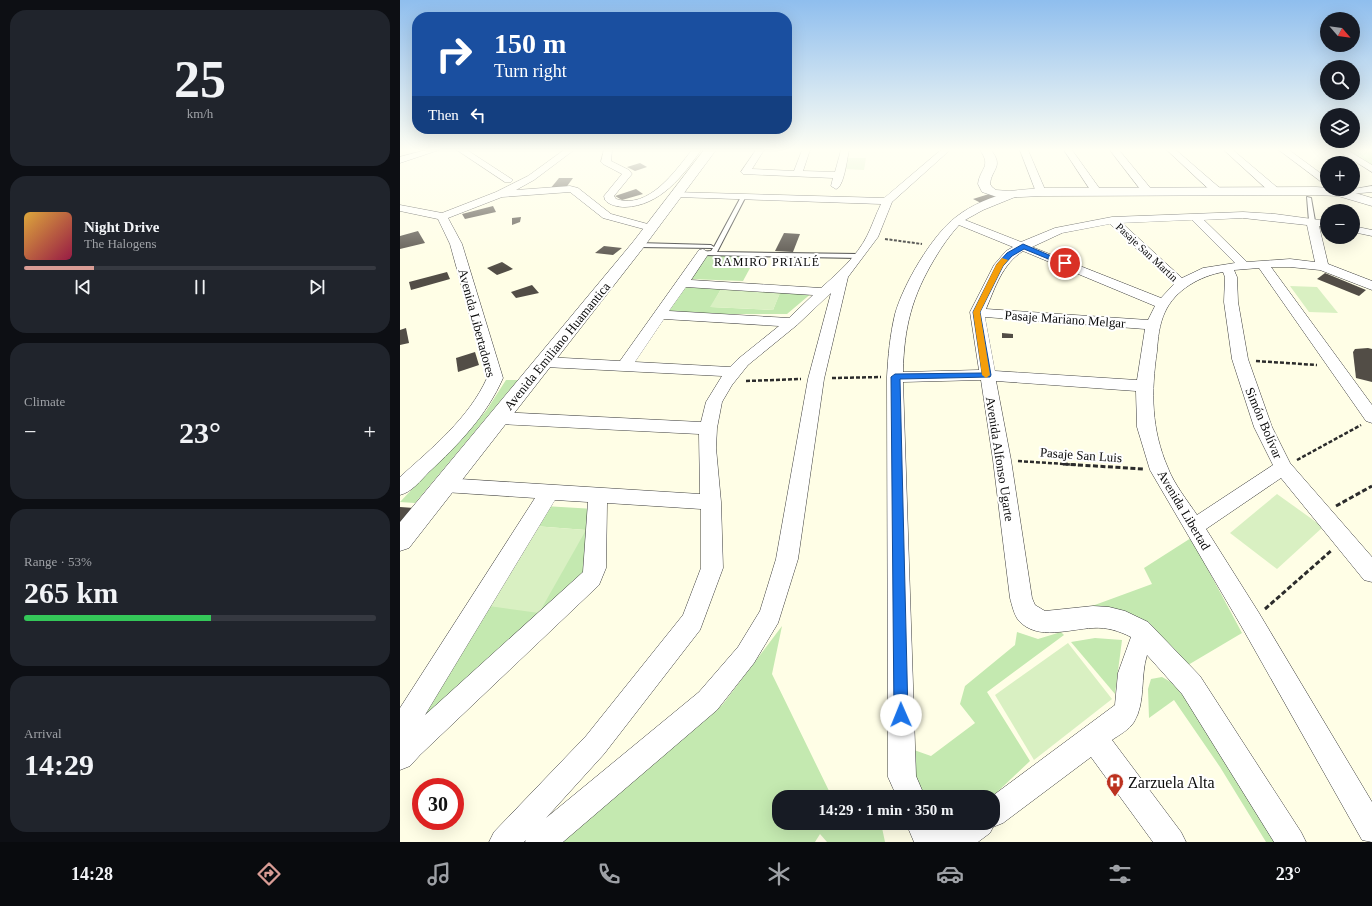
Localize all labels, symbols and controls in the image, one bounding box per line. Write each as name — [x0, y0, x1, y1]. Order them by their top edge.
north arrow — [1320, 12, 1360, 52]
map controls — [1320, 12, 1360, 244]
icon: right — [428, 28, 480, 80]
text: 150 m — [494, 28, 566, 59]
text: 25 — [174, 51, 226, 108]
button: search — [1320, 60, 1360, 100]
text: Turn right — [494, 61, 567, 81]
icon: left — [467, 104, 489, 126]
text: km/h — [187, 106, 213, 121]
text: Then — [428, 107, 459, 123]
button: layers — [1320, 108, 1360, 148]
button: + — [1320, 156, 1360, 196]
button: − — [1320, 204, 1360, 244]
text: Night Drive — [84, 219, 159, 235]
street label: Pasaje San Martín — [1114, 220, 1181, 284]
text: The Halogens — [84, 236, 157, 251]
pin — [1048, 246, 1082, 280]
icon: arrive — [1054, 252, 1076, 274]
district label: RAMIRO PRIALÉ — [714, 255, 820, 269]
street label: Avenida Libertadores — [455, 267, 499, 379]
icon: previous — [72, 276, 94, 298]
icon: pause — [189, 276, 211, 298]
icon: next — [306, 276, 328, 298]
street label: Avenida Emiliano Huamantica — [501, 279, 613, 413]
street label: Pasaje Mariano Melgar — [1004, 307, 1127, 331]
street label: Simón Bolívar — [1242, 385, 1286, 462]
text: Climate — [24, 394, 65, 409]
street label: Avenida Alfonso Ugarte — [983, 396, 1017, 523]
text: 23° — [179, 416, 221, 449]
text: − — [24, 419, 36, 444]
text: + — [364, 419, 376, 444]
street label: Pasaje San Luis — [1039, 445, 1123, 465]
street label: Avenida Libertad — [1154, 467, 1214, 553]
text: Range · 53% — [24, 554, 92, 569]
text: 265 km — [24, 576, 118, 609]
position arrow — [880, 694, 922, 736]
text: Arrival — [24, 726, 62, 741]
text: 14:29 — [24, 748, 94, 781]
hospital icon: Zarzuela Alta — [1105, 772, 1125, 797]
place label: Zarzuela Alta — [1128, 774, 1215, 791]
speed limit sign: 30 — [412, 778, 464, 830]
text: 14:29 · 1 min · 350 m — [819, 802, 954, 818]
icon: directions — [255, 860, 283, 888]
icon: music — [425, 860, 453, 888]
icon: phone — [595, 860, 623, 888]
icon: climate — [765, 860, 793, 888]
icon: car — [936, 860, 964, 888]
icon: filters — [1106, 860, 1134, 888]
text: 14:28 — [71, 864, 113, 884]
text: 23° — [1276, 864, 1301, 884]

